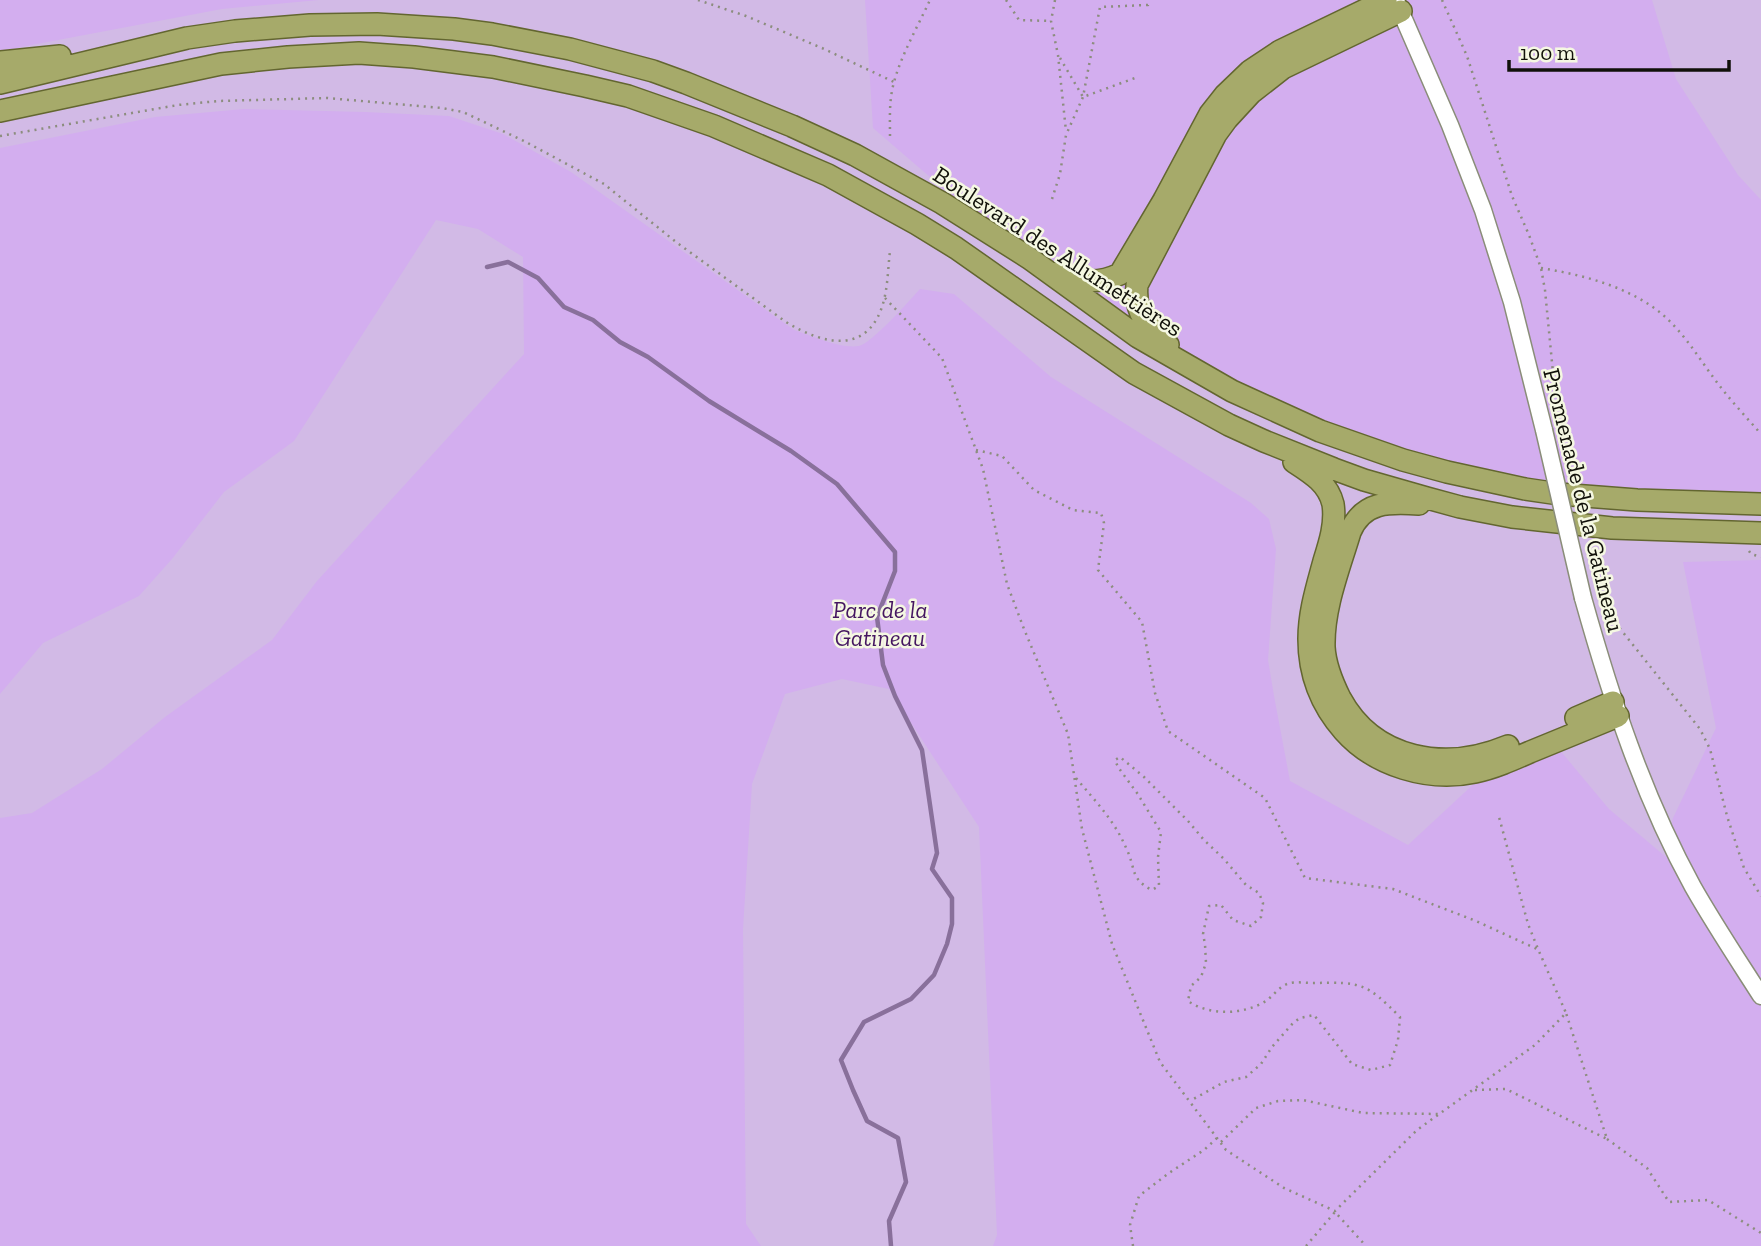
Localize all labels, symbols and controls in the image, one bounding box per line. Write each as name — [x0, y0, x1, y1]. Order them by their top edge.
scale bar — [1509, 28, 1730, 72]
text: 100 m — [1520, 40, 1575, 65]
street label: Boulevard des Allumettières — [928, 160, 1188, 342]
street label: Promenade de la Gatineau — [1537, 365, 1631, 635]
park label: Parc de la Gatineau — [832, 595, 928, 652]

